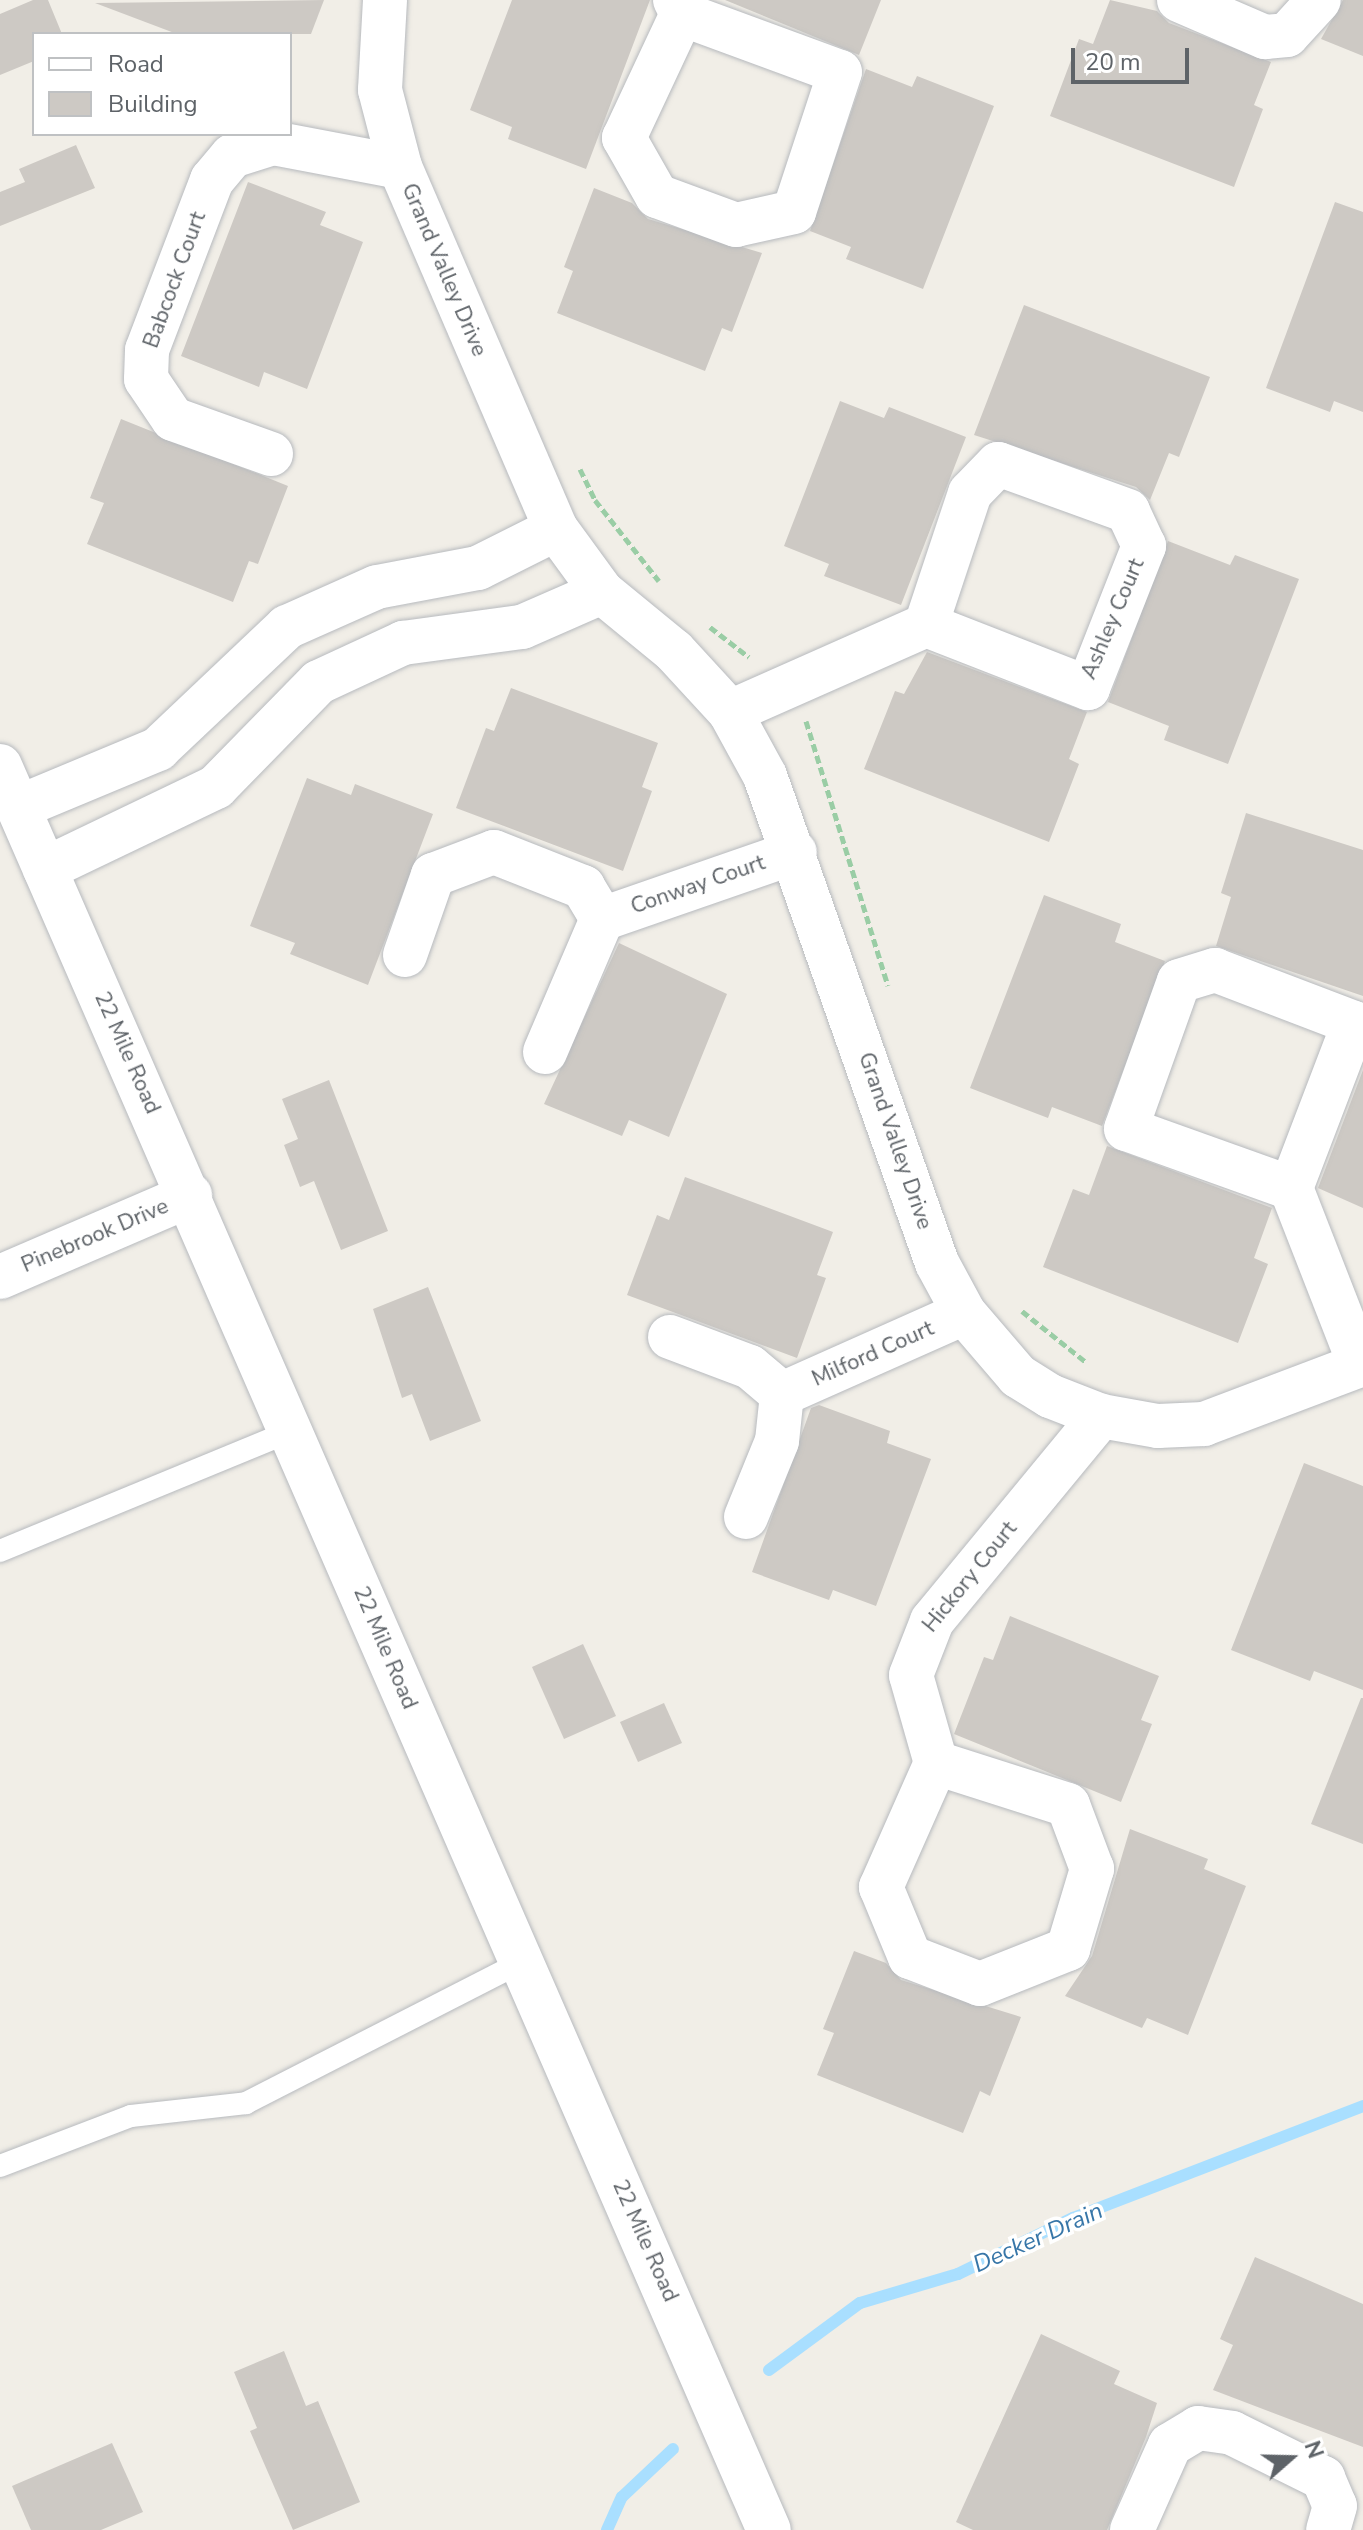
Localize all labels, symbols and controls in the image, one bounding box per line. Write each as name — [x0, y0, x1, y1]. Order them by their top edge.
legend — [32, 32, 292, 136]
scale bar — [1075, 32, 1193, 82]
text: 20 m — [1085, 46, 1141, 78]
text: Road — [108, 48, 164, 80]
text: Building — [108, 88, 198, 120]
street label: Grand Valley Drive — [396, 179, 492, 361]
street label: Babcock Court — [138, 208, 212, 352]
street label: Ashley Court — [1076, 555, 1150, 683]
street label: Conway Court — [627, 850, 769, 920]
street label: 22 Mile Road — [88, 988, 166, 1118]
street label: Grand Valley Drive — [852, 1049, 938, 1233]
street label: Pinebrook Drive — [18, 1193, 172, 1279]
street label: Milford Court — [808, 1315, 938, 1393]
street label: Hickory Court — [917, 1516, 1023, 1638]
street label: 22 Mile Road — [347, 1583, 423, 1713]
street label: 22 Mile Road — [606, 2176, 684, 2306]
water label: Decker Drain — [969, 2197, 1107, 2279]
north arrow — [1251, 2418, 1331, 2498]
text: N — [1297, 2437, 1330, 2463]

